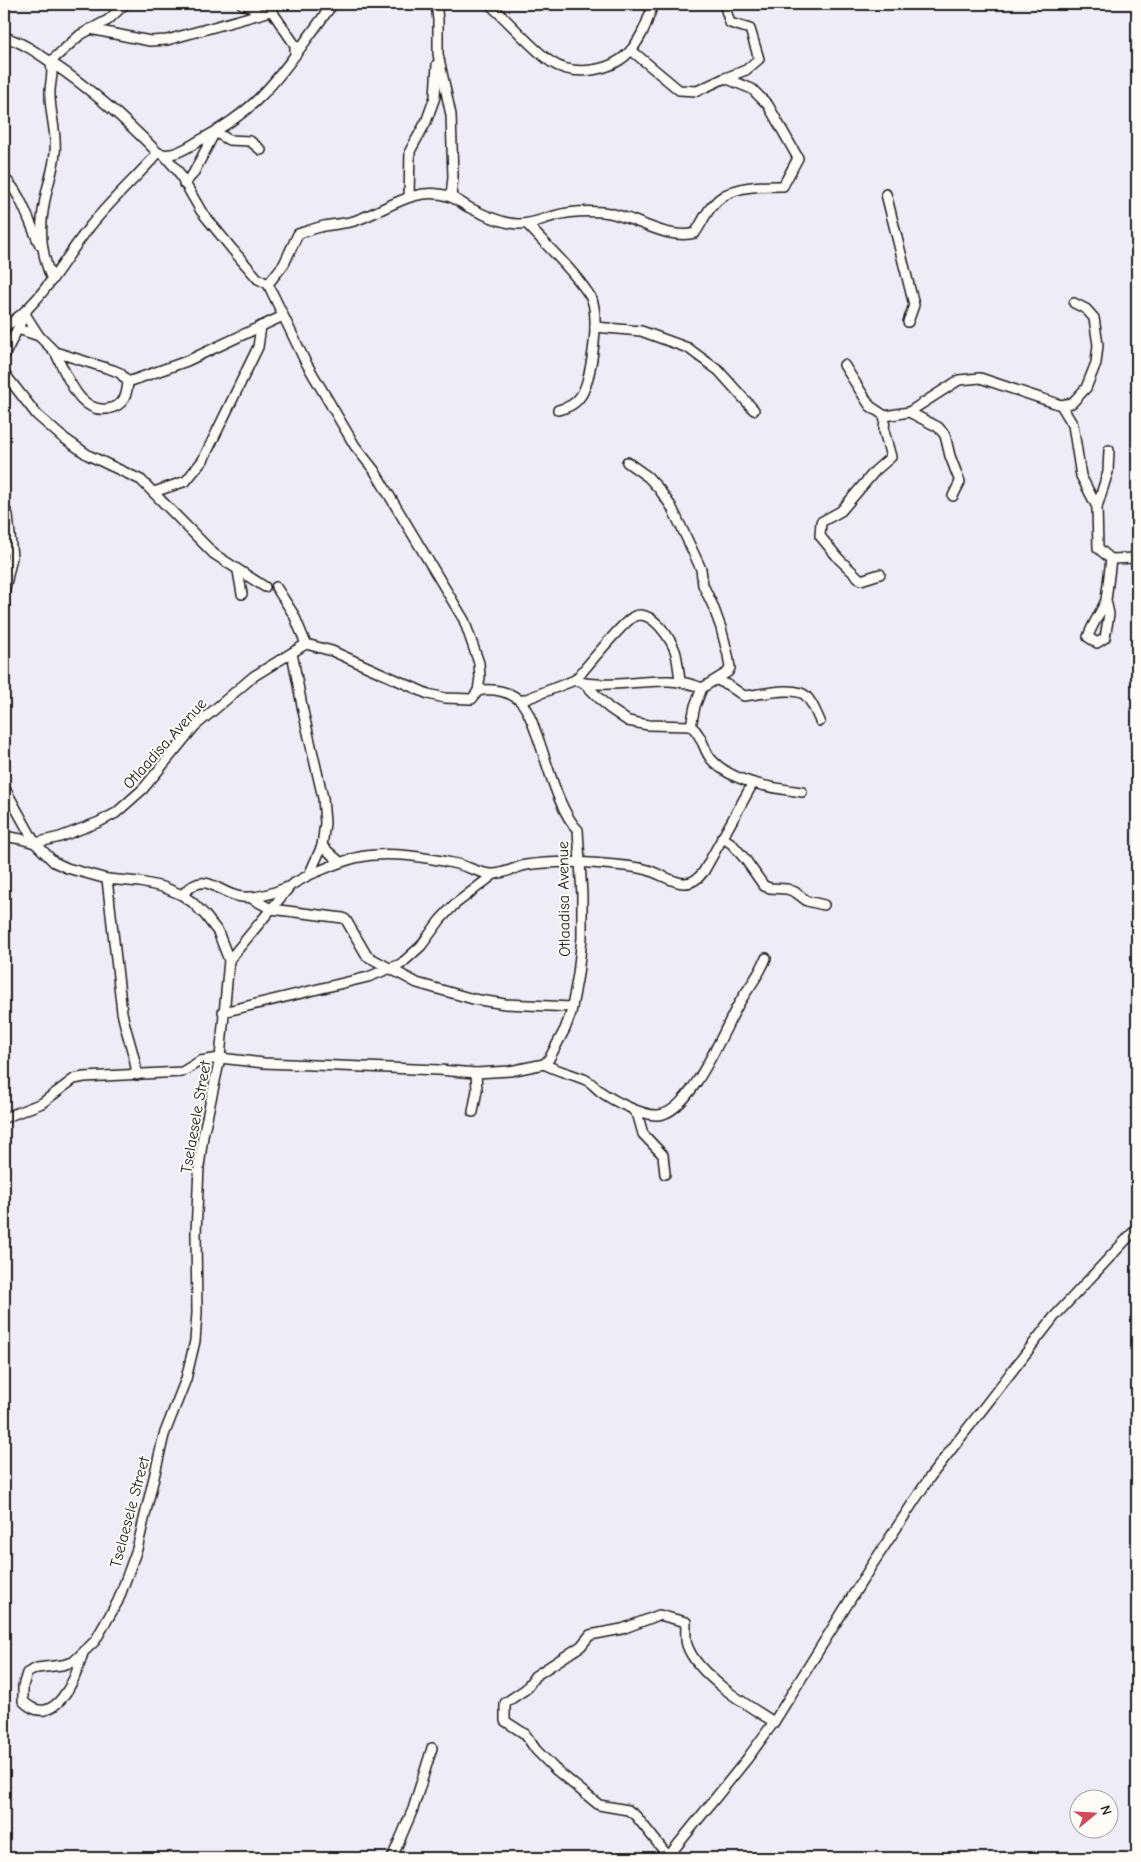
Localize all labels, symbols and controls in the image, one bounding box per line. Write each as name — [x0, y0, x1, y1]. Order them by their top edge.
street label: Otlaadisa Avenue — [119, 695, 210, 793]
street label: Otlaadisa Avenue — [554, 841, 574, 957]
street label: Tselaesele Street — [177, 1059, 215, 1175]
street label: Tselaesele Street — [106, 1454, 154, 1570]
north arrow — [1068, 1790, 1118, 1840]
text: N — [1096, 1803, 1115, 1817]

